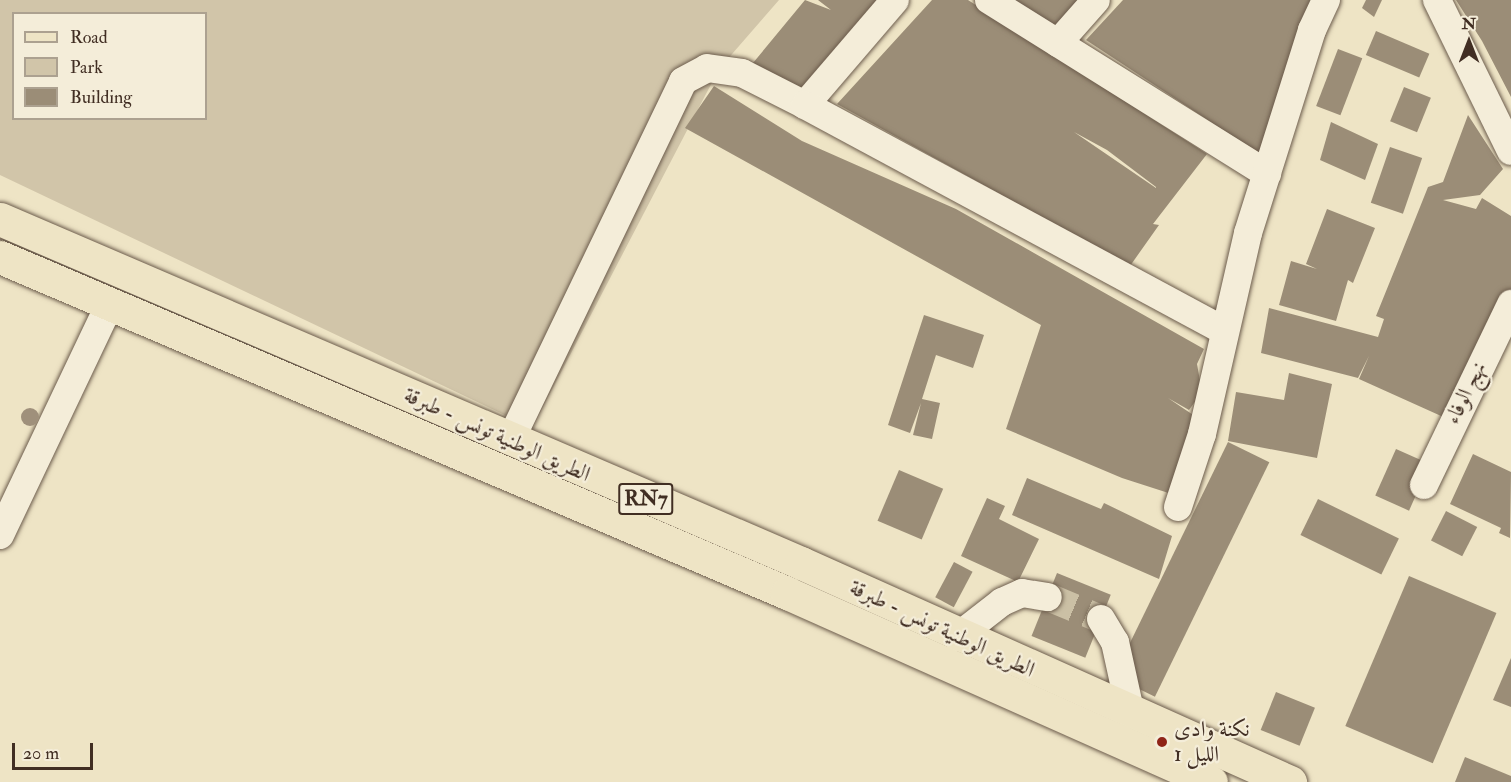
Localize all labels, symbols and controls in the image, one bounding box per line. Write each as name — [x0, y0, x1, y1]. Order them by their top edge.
legend — [12, 12, 207, 120]
north arrow — [1439, 12, 1499, 72]
text: N — [1462, 14, 1476, 34]
text: Road — [70, 26, 108, 49]
text: Park — [70, 56, 103, 79]
text: Building — [70, 86, 132, 109]
street label: نهج الوفاء — [1440, 357, 1492, 429]
street label: الطريق الوطنية تونس - طبرقة — [400, 382, 594, 488]
road number: RN7 — [618, 481, 674, 517]
street label: الطريق الوطنية تونس - طبرقة — [845, 575, 1039, 683]
place label: نكنة وادى الليل 1 — [1174, 716, 1250, 768]
scale bar — [15, 731, 96, 769]
marker: نكنة وادى الليل 1 — [1155, 735, 1169, 749]
text: 20 m — [23, 742, 59, 765]

